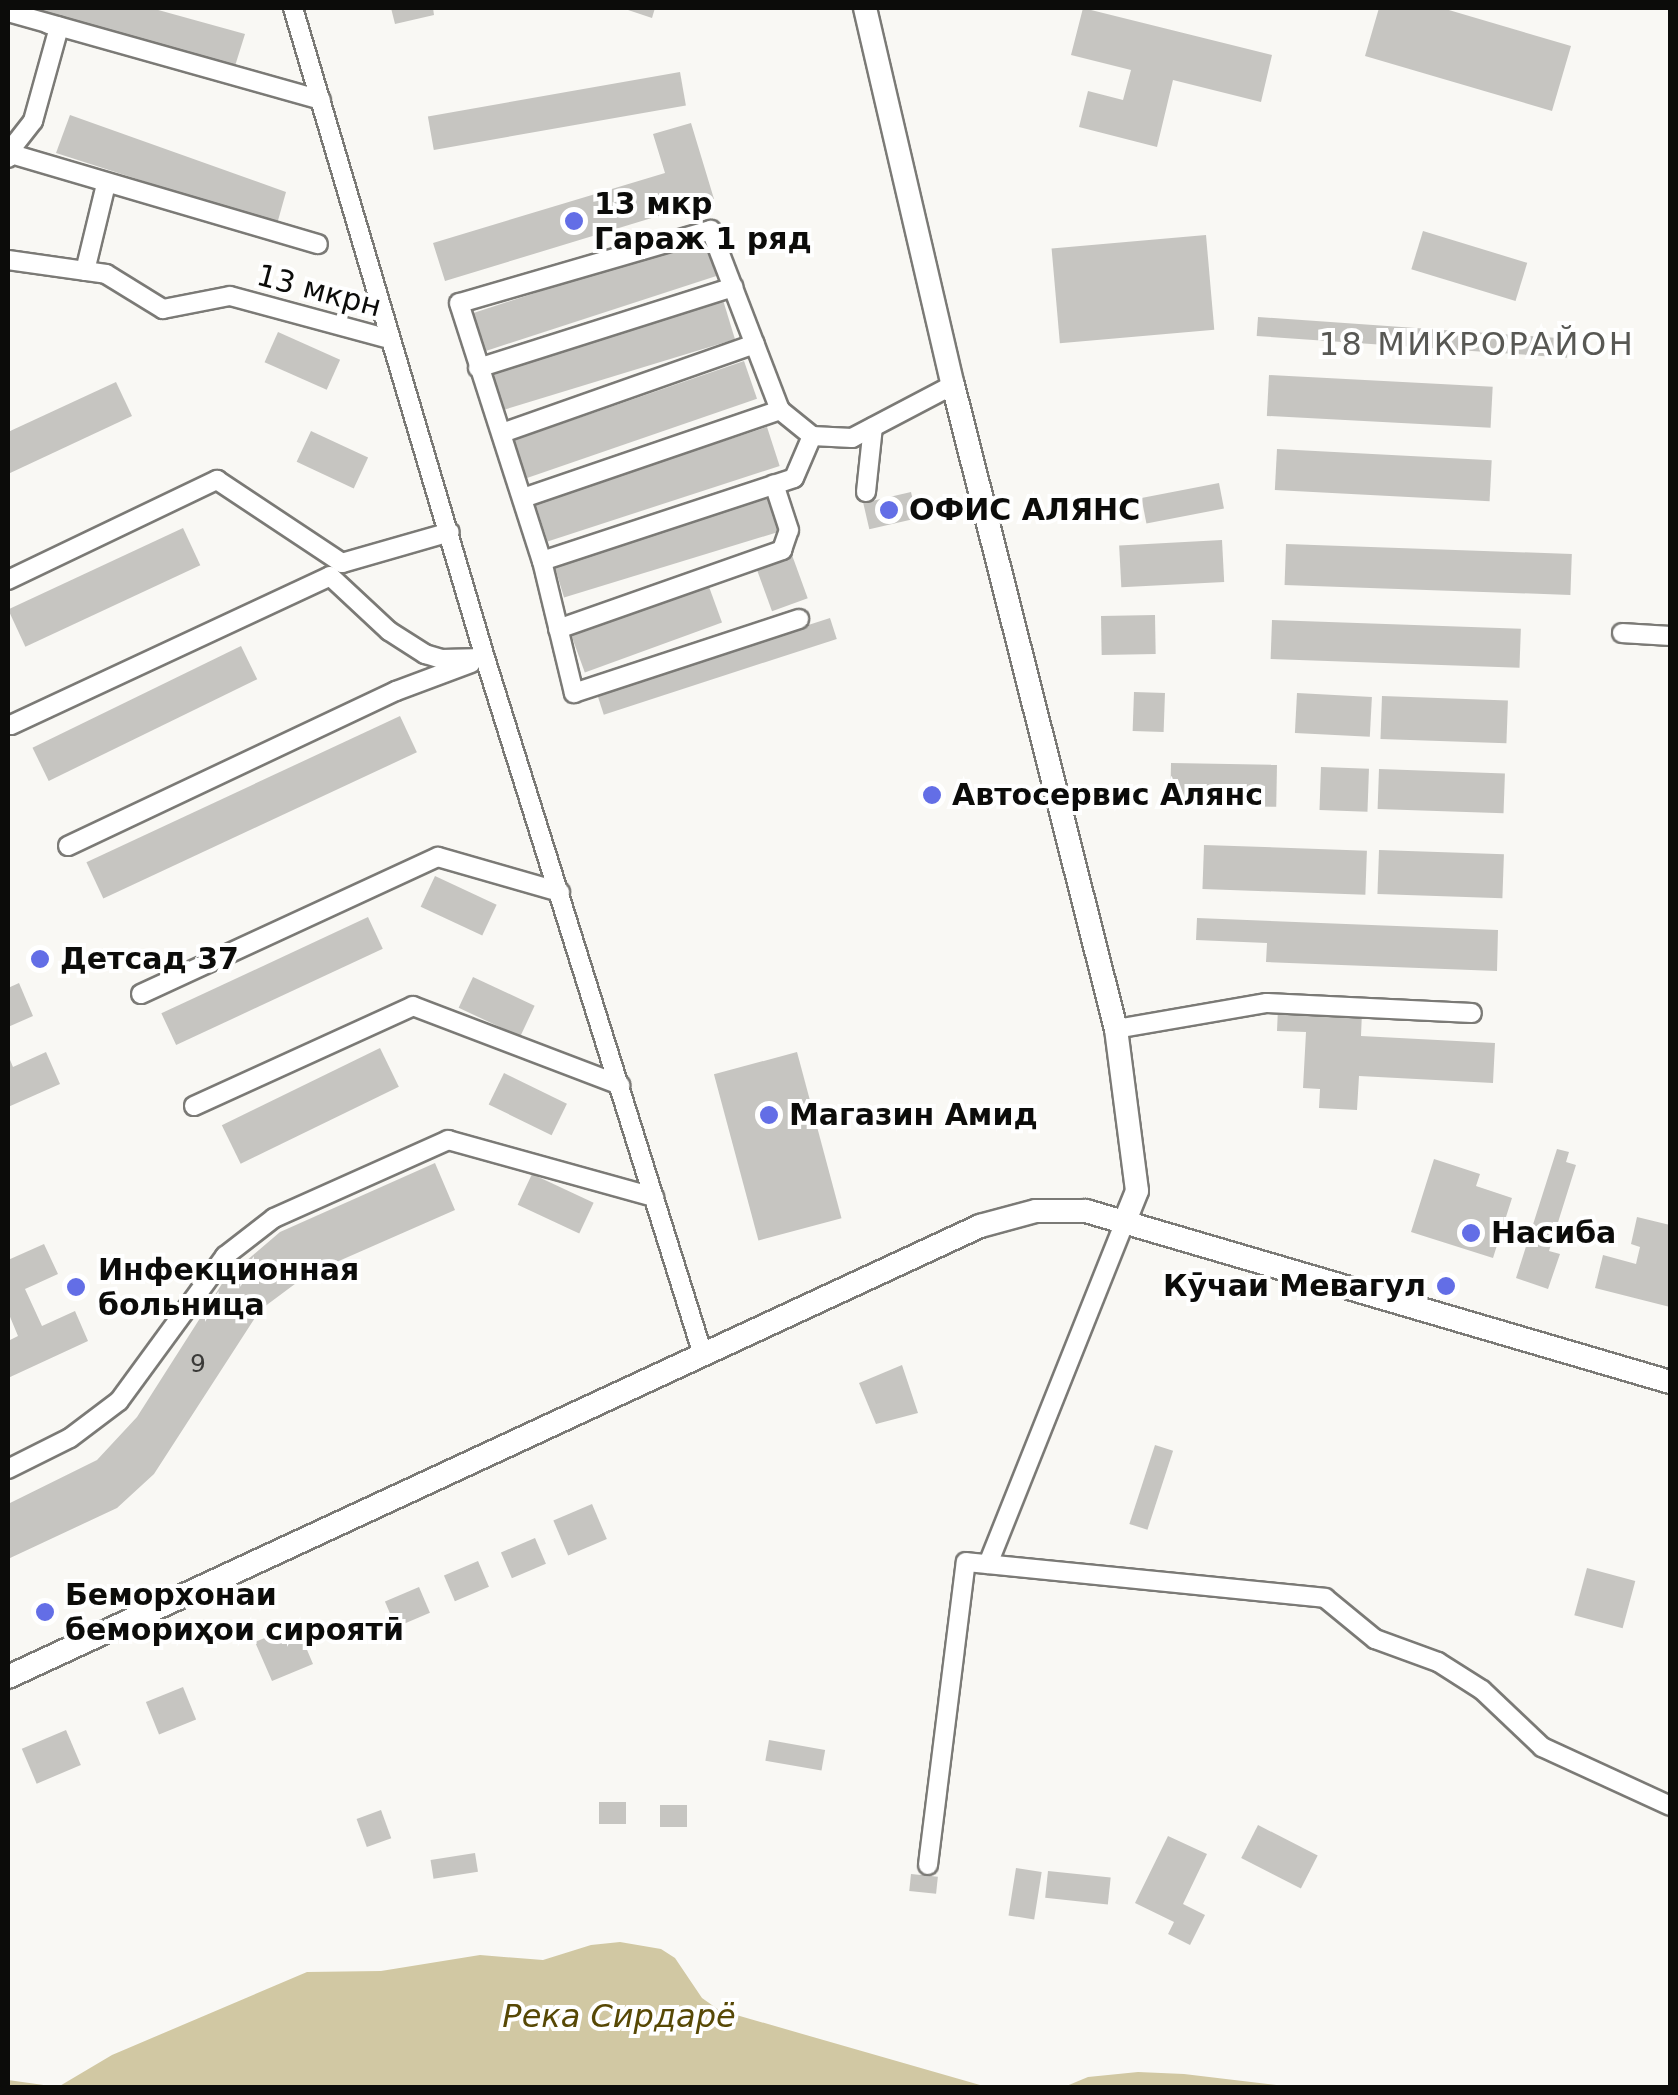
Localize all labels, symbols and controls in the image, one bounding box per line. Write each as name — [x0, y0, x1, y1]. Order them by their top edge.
place label: 13 мкр Гараж 1 ряд — [594, 186, 812, 256]
marker: 13 мкр Гараж 1 ряд — [563, 210, 585, 232]
street label: 13 мкрн — [253, 257, 385, 325]
district label: 18 МИКРОРАЙОН — [1319, 325, 1635, 363]
place label: ОФИС АЛЯНС — [909, 492, 1140, 528]
marker: ОФИС АЛЯНС — [878, 499, 900, 521]
place label: Автосервис Алянс — [952, 777, 1263, 813]
marker: Автосервис Алянс — [921, 784, 943, 806]
place label: Детсад 37 — [60, 941, 239, 977]
marker: Детсад 37 — [29, 948, 51, 970]
place label: Магазин Амид — [789, 1097, 1038, 1133]
marker: Магазин Амид — [758, 1104, 780, 1126]
place label: Насиба — [1491, 1215, 1616, 1251]
marker: Насиба — [1460, 1222, 1482, 1244]
place label: Инфекционная больница — [98, 1252, 359, 1322]
place label: Кӯчаи Мевагул — [1163, 1268, 1426, 1304]
marker: Инфекционная больница — [63, 1274, 89, 1300]
marker: Кӯчаи Мевагул — [1435, 1275, 1457, 1297]
house number: 9 — [190, 1349, 206, 1379]
place label: Беморхонаи бемориҳои сироятӣ — [65, 1577, 404, 1648]
marker: Беморхонаи бемориҳои сироятӣ — [34, 1601, 56, 1623]
water label: Река Сирдарё — [502, 1997, 736, 2035]

